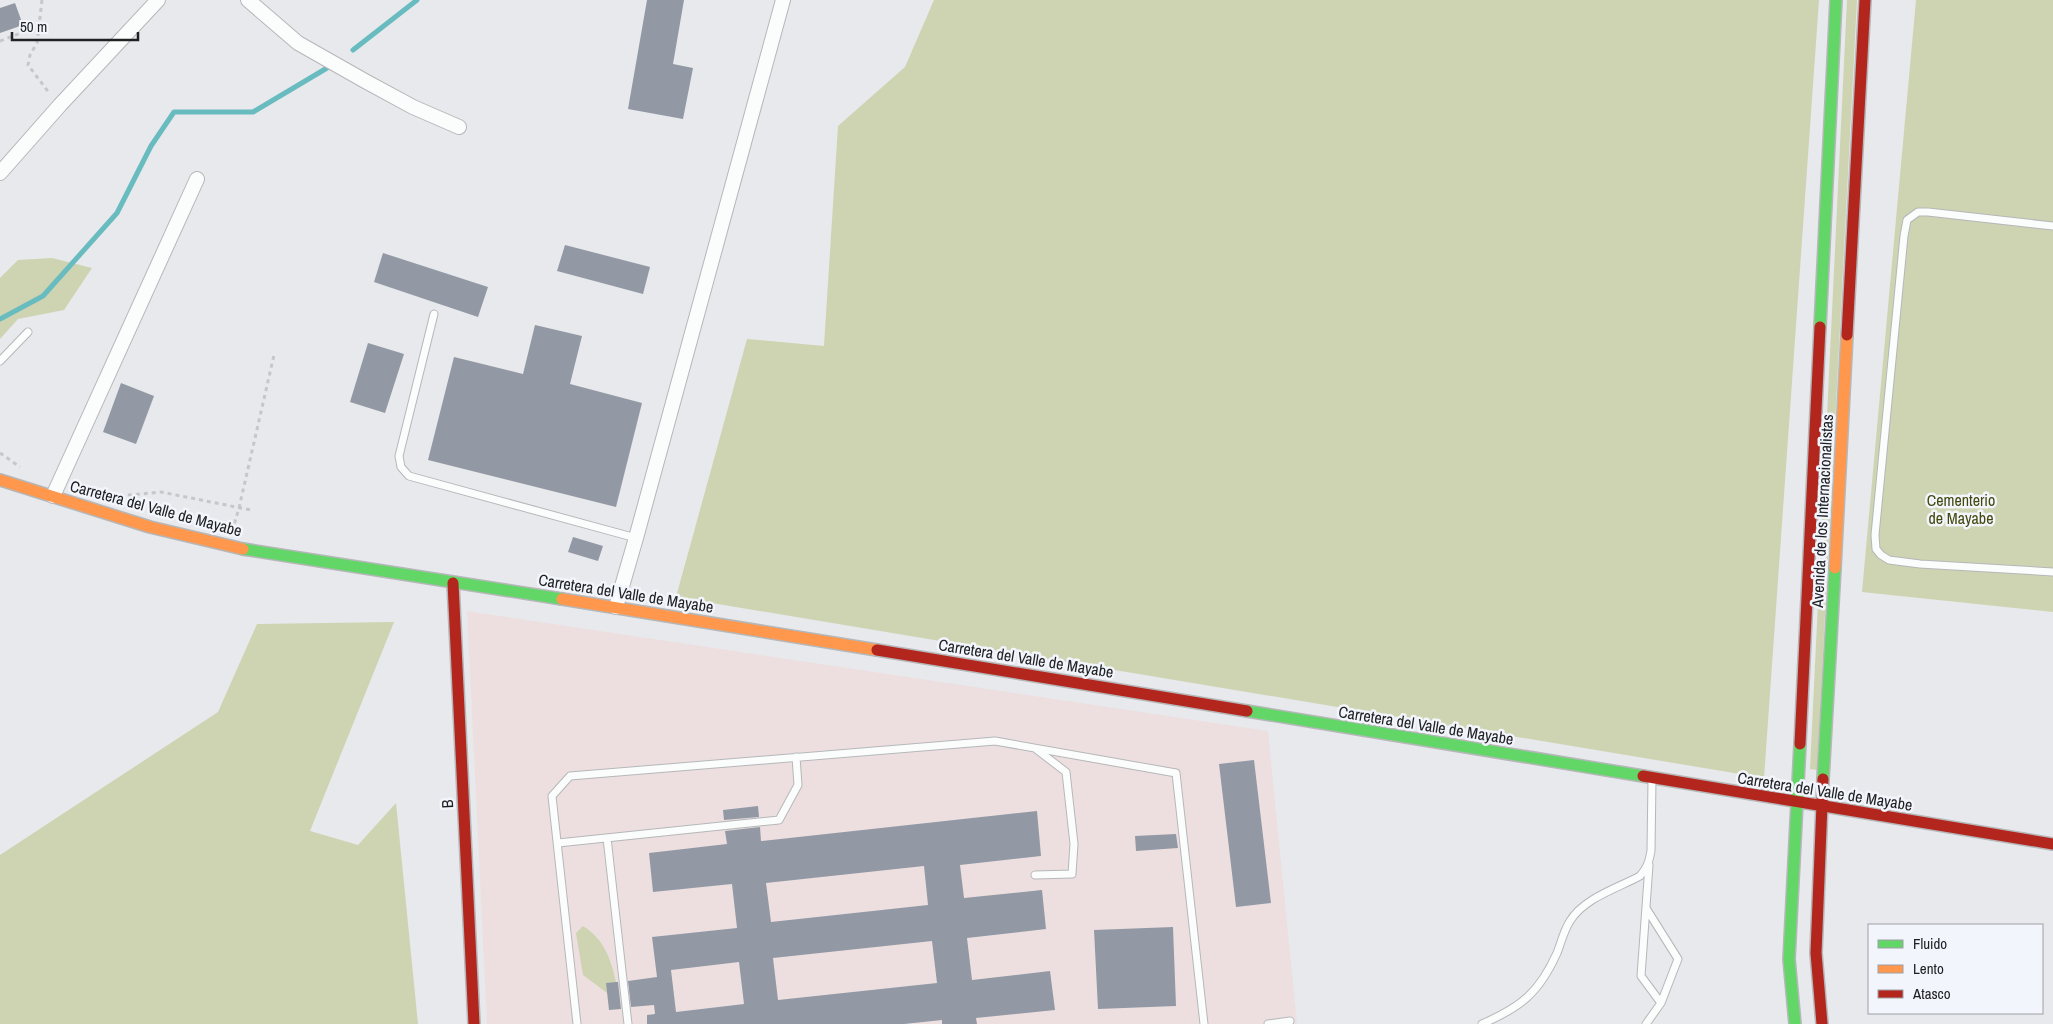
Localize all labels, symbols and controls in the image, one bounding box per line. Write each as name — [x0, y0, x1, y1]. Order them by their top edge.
scale bar — [12, 10, 139, 42]
text: 50 m — [20, 16, 47, 37]
street label: Avenida de los Internacionalistas — [1806, 414, 1838, 609]
street label: Carretera del Valle de Mayabe — [68, 474, 244, 542]
park label: Cementerio de Mayabe — [1927, 489, 1995, 529]
street label: Carretera del Valle de Mayabe — [537, 568, 715, 618]
street label: Carretera del Valle de Mayabe — [937, 633, 1115, 683]
street label: Carretera del Valle de Mayabe — [1337, 700, 1515, 750]
street label: Carretera del Valle de Mayabe — [1736, 766, 1914, 816]
street label: B — [436, 799, 458, 809]
legend — [1868, 924, 2043, 1014]
text: Fluido — [1913, 933, 1947, 954]
text: Lento — [1913, 958, 1944, 979]
text: Atasco — [1912, 983, 1951, 1004]

